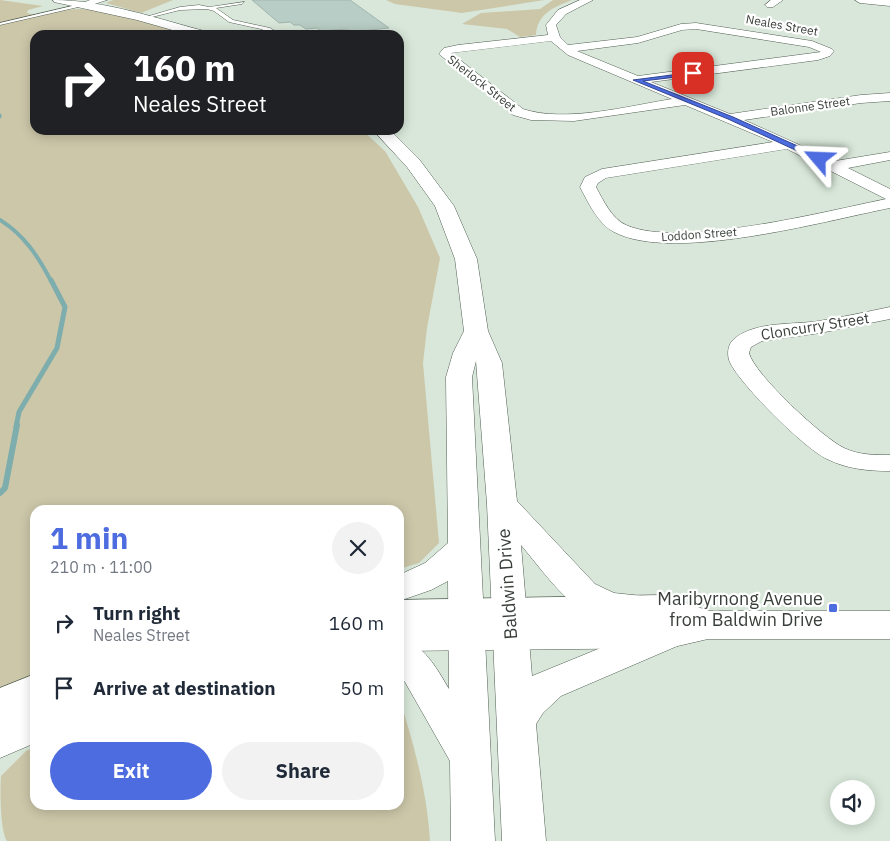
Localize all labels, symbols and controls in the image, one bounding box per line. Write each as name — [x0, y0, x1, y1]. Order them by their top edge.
street label: Neales Street — [745, 11, 819, 39]
text: 160 m — [133, 45, 236, 91]
icon: right — [50, 50, 115, 115]
street label: Sherlock Street — [445, 52, 519, 114]
pin — [672, 52, 714, 94]
icon: arrive — [679, 59, 707, 87]
text: Neales Street — [133, 89, 267, 118]
street label: Balonne Street — [769, 93, 851, 119]
position arrow — [792, 132, 844, 184]
street label: Loddon Street — [661, 224, 737, 244]
street label: Cloncurry Street — [759, 308, 871, 344]
text: 1 min — [50, 518, 128, 557]
button: close — [332, 522, 384, 574]
street label: Baldwin Drive — [492, 528, 522, 640]
text: 210 m · 11:00 — [50, 557, 152, 577]
place label: Maribyrnong Avenue from Baldwin Drive — [657, 587, 823, 631]
text: Turn right — [93, 601, 180, 625]
marker: Maribyrnong Avenue from Baldwin Drive — [827, 602, 839, 614]
icon: right — [50, 609, 78, 637]
text: 160 m — [329, 611, 384, 635]
text: Neales Street — [93, 625, 190, 645]
icon: arrive — [50, 674, 78, 702]
text: Arrive at destination — [93, 676, 276, 700]
text: 50 m — [340, 676, 384, 700]
button: Exit — [50, 742, 212, 800]
button: Share — [222, 742, 384, 800]
map controls — [830, 780, 875, 825]
button: sound — [830, 780, 875, 825]

